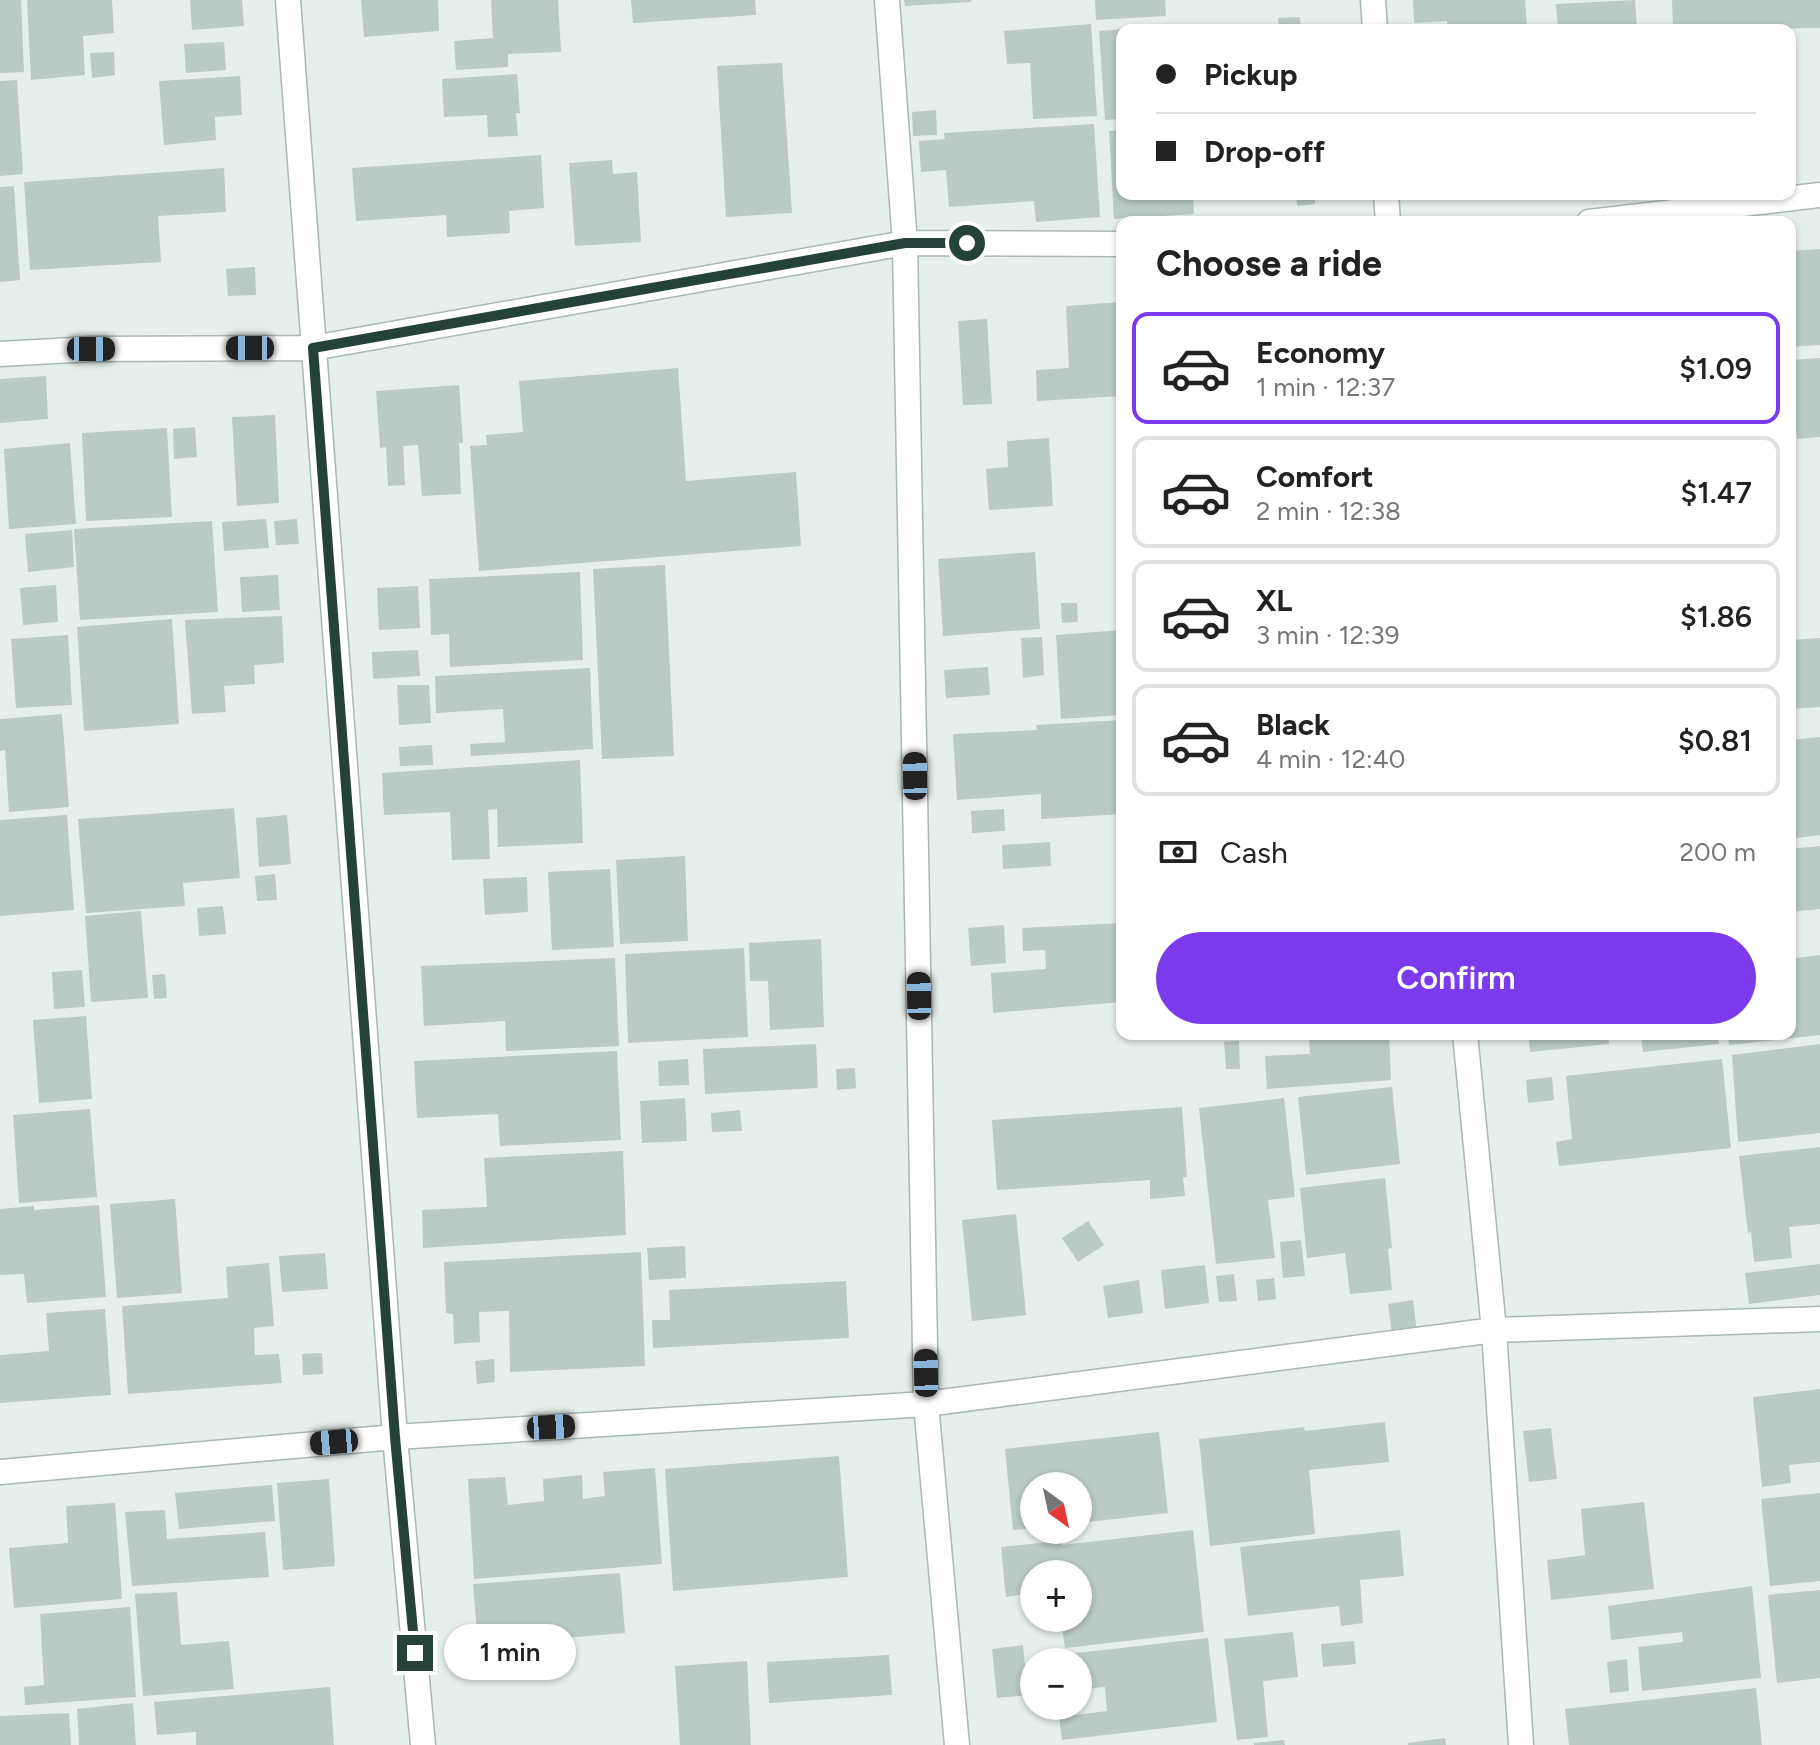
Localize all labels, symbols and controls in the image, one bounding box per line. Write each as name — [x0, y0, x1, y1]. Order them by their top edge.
text: Pickup — [1204, 56, 1298, 93]
text: Drop-off — [1204, 133, 1325, 170]
route start — [949, 225, 985, 261]
text: Choose a ride — [1156, 242, 1382, 285]
icon: car — [1160, 332, 1232, 404]
text: Economy — [1256, 334, 1385, 371]
car — [226, 336, 274, 360]
car — [67, 337, 115, 361]
text: $1.09 — [1679, 350, 1752, 387]
text: 1 min · 12:37 — [1256, 371, 1395, 403]
icon: car — [1160, 456, 1232, 528]
text: Comfort — [1256, 458, 1374, 495]
text: $1.47 — [1680, 474, 1752, 511]
text: 2 min · 12:38 — [1256, 495, 1401, 527]
icon: car — [1160, 580, 1232, 652]
text: XL — [1256, 582, 1292, 619]
text: $1.86 — [1680, 598, 1752, 635]
text: 3 min · 12:39 — [1256, 619, 1399, 651]
icon: car — [1160, 704, 1232, 776]
text: Black — [1256, 706, 1330, 743]
text: $0.81 — [1678, 722, 1752, 759]
text: 4 min · 12:40 — [1256, 743, 1405, 775]
car — [903, 752, 927, 800]
icon: cash — [1156, 830, 1200, 874]
text: Cash — [1220, 834, 1288, 871]
text: 200 m — [1680, 836, 1756, 868]
button: Confirm — [1156, 932, 1756, 1024]
car — [907, 972, 931, 1020]
car — [914, 1349, 938, 1397]
car — [526, 1414, 576, 1440]
car — [309, 1428, 359, 1456]
north arrow — [1020, 1472, 1092, 1544]
map controls — [1020, 1472, 1092, 1720]
button: + — [1020, 1560, 1092, 1632]
callout: 1 min — [443, 1625, 575, 1681]
route end — [397, 1635, 433, 1671]
text: 1 min — [480, 1636, 540, 1668]
button: − — [1020, 1648, 1092, 1720]

